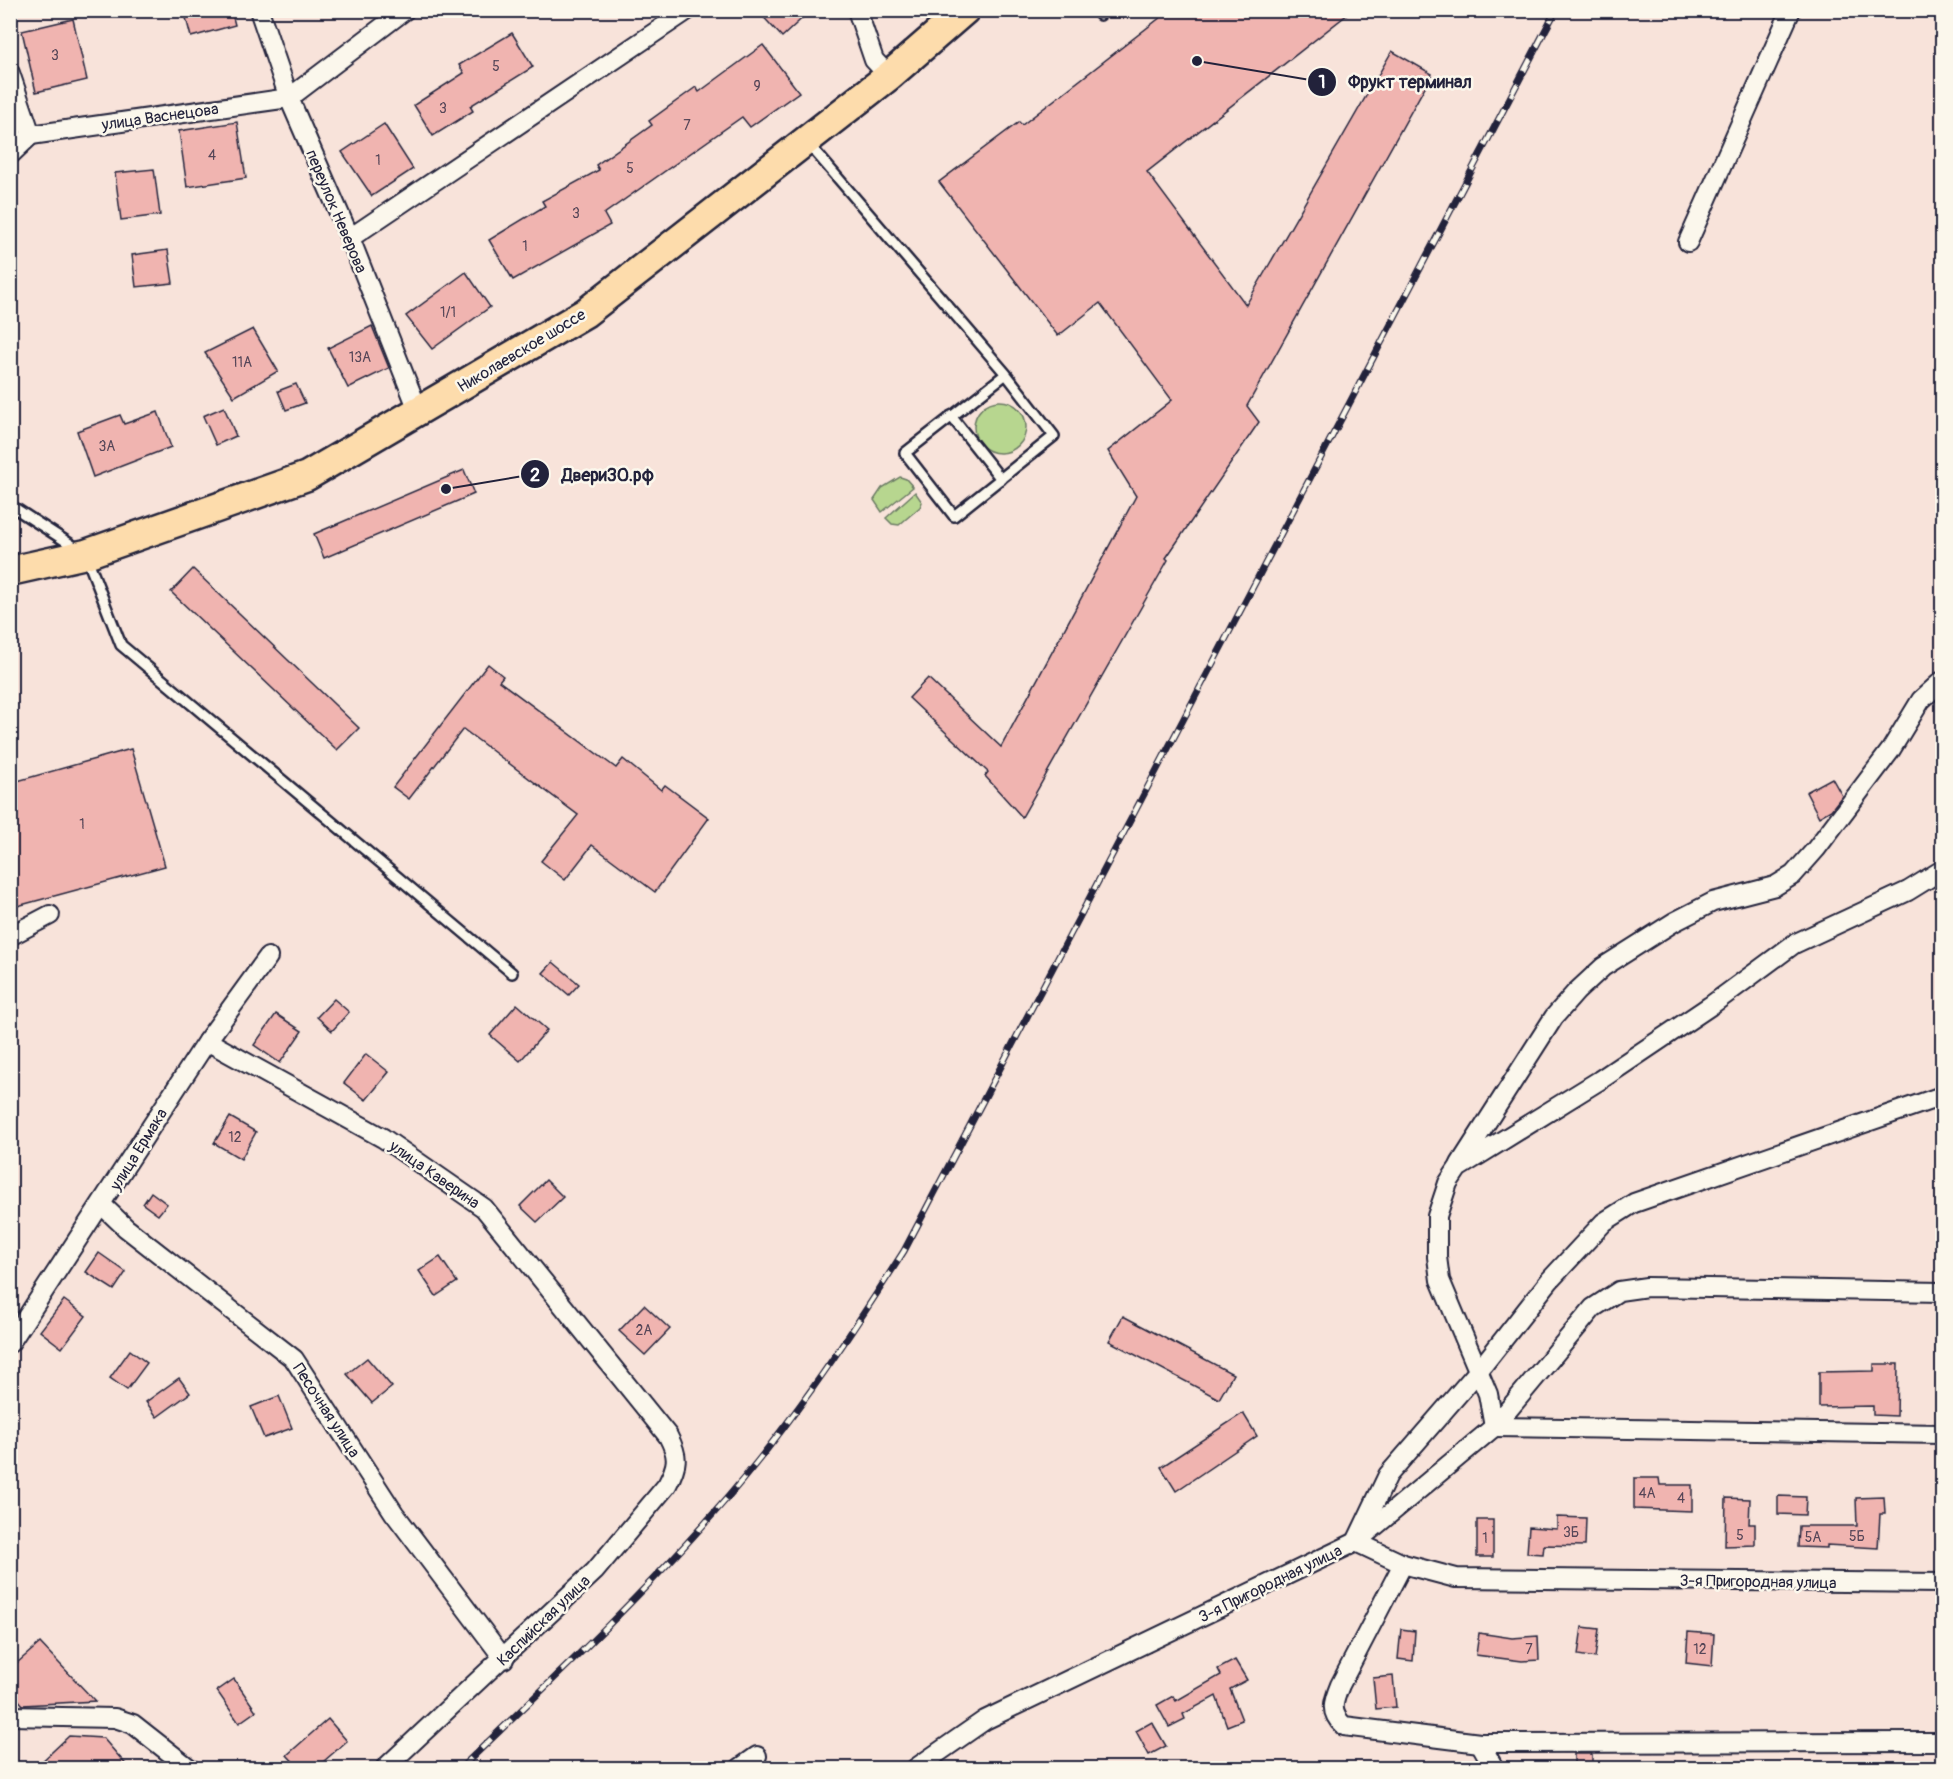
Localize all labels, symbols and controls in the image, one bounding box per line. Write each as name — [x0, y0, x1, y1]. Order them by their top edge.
house number: 3 — [51, 47, 59, 64]
house number: 5 — [492, 58, 500, 75]
callout: Фрукт терминал — [1307, 64, 1484, 100]
text: 1 — [1318, 71, 1326, 94]
text: Фрукт терминал — [1347, 71, 1472, 94]
house number: 9 — [753, 78, 761, 95]
street label: улица Васнецова — [99, 99, 220, 135]
house number: 3 — [439, 100, 447, 117]
house number: 7 — [683, 117, 691, 134]
house number: 4 — [208, 147, 216, 164]
street label: переулок Неверова — [301, 147, 371, 276]
house number: 1 — [375, 152, 381, 169]
house number: 5 — [626, 160, 634, 177]
house number: 3 — [572, 205, 580, 222]
house number: 1 — [522, 238, 528, 255]
house number: 1/1 — [440, 304, 456, 321]
street label: Николаевское шоссе — [454, 305, 589, 397]
house number: 13А — [349, 349, 371, 366]
house number: 11А — [232, 354, 252, 371]
house number: 3А — [99, 438, 115, 455]
callout: Двери30.рф — [520, 456, 666, 492]
text: 2 — [530, 464, 540, 487]
text: Двери30.рф — [561, 464, 655, 487]
house number: 1 — [79, 816, 85, 833]
street label: улица Ермака — [105, 1105, 172, 1195]
house number: 12 — [228, 1129, 242, 1146]
street label: улица Каверина — [385, 1136, 484, 1213]
house number: 2А — [636, 1322, 652, 1339]
street label: Песочная улица — [288, 1360, 364, 1462]
house number: 4А — [1638, 1485, 1656, 1502]
house number: 4 — [1677, 1490, 1685, 1507]
house number: 3Б — [1563, 1524, 1579, 1541]
house number: 5 — [1736, 1527, 1744, 1544]
house number: 5Б — [1849, 1528, 1865, 1545]
house number: 5А — [1805, 1529, 1821, 1546]
house number: 1 — [1482, 1530, 1488, 1547]
street label: 3-я Пригородная улица — [1195, 1540, 1345, 1627]
street label: Каспийская улица — [493, 1571, 595, 1670]
street label: 3-я Пригородная улица — [1679, 1571, 1837, 1593]
house number: 7 — [1525, 1641, 1533, 1658]
house number: 12 — [1693, 1641, 1707, 1658]

